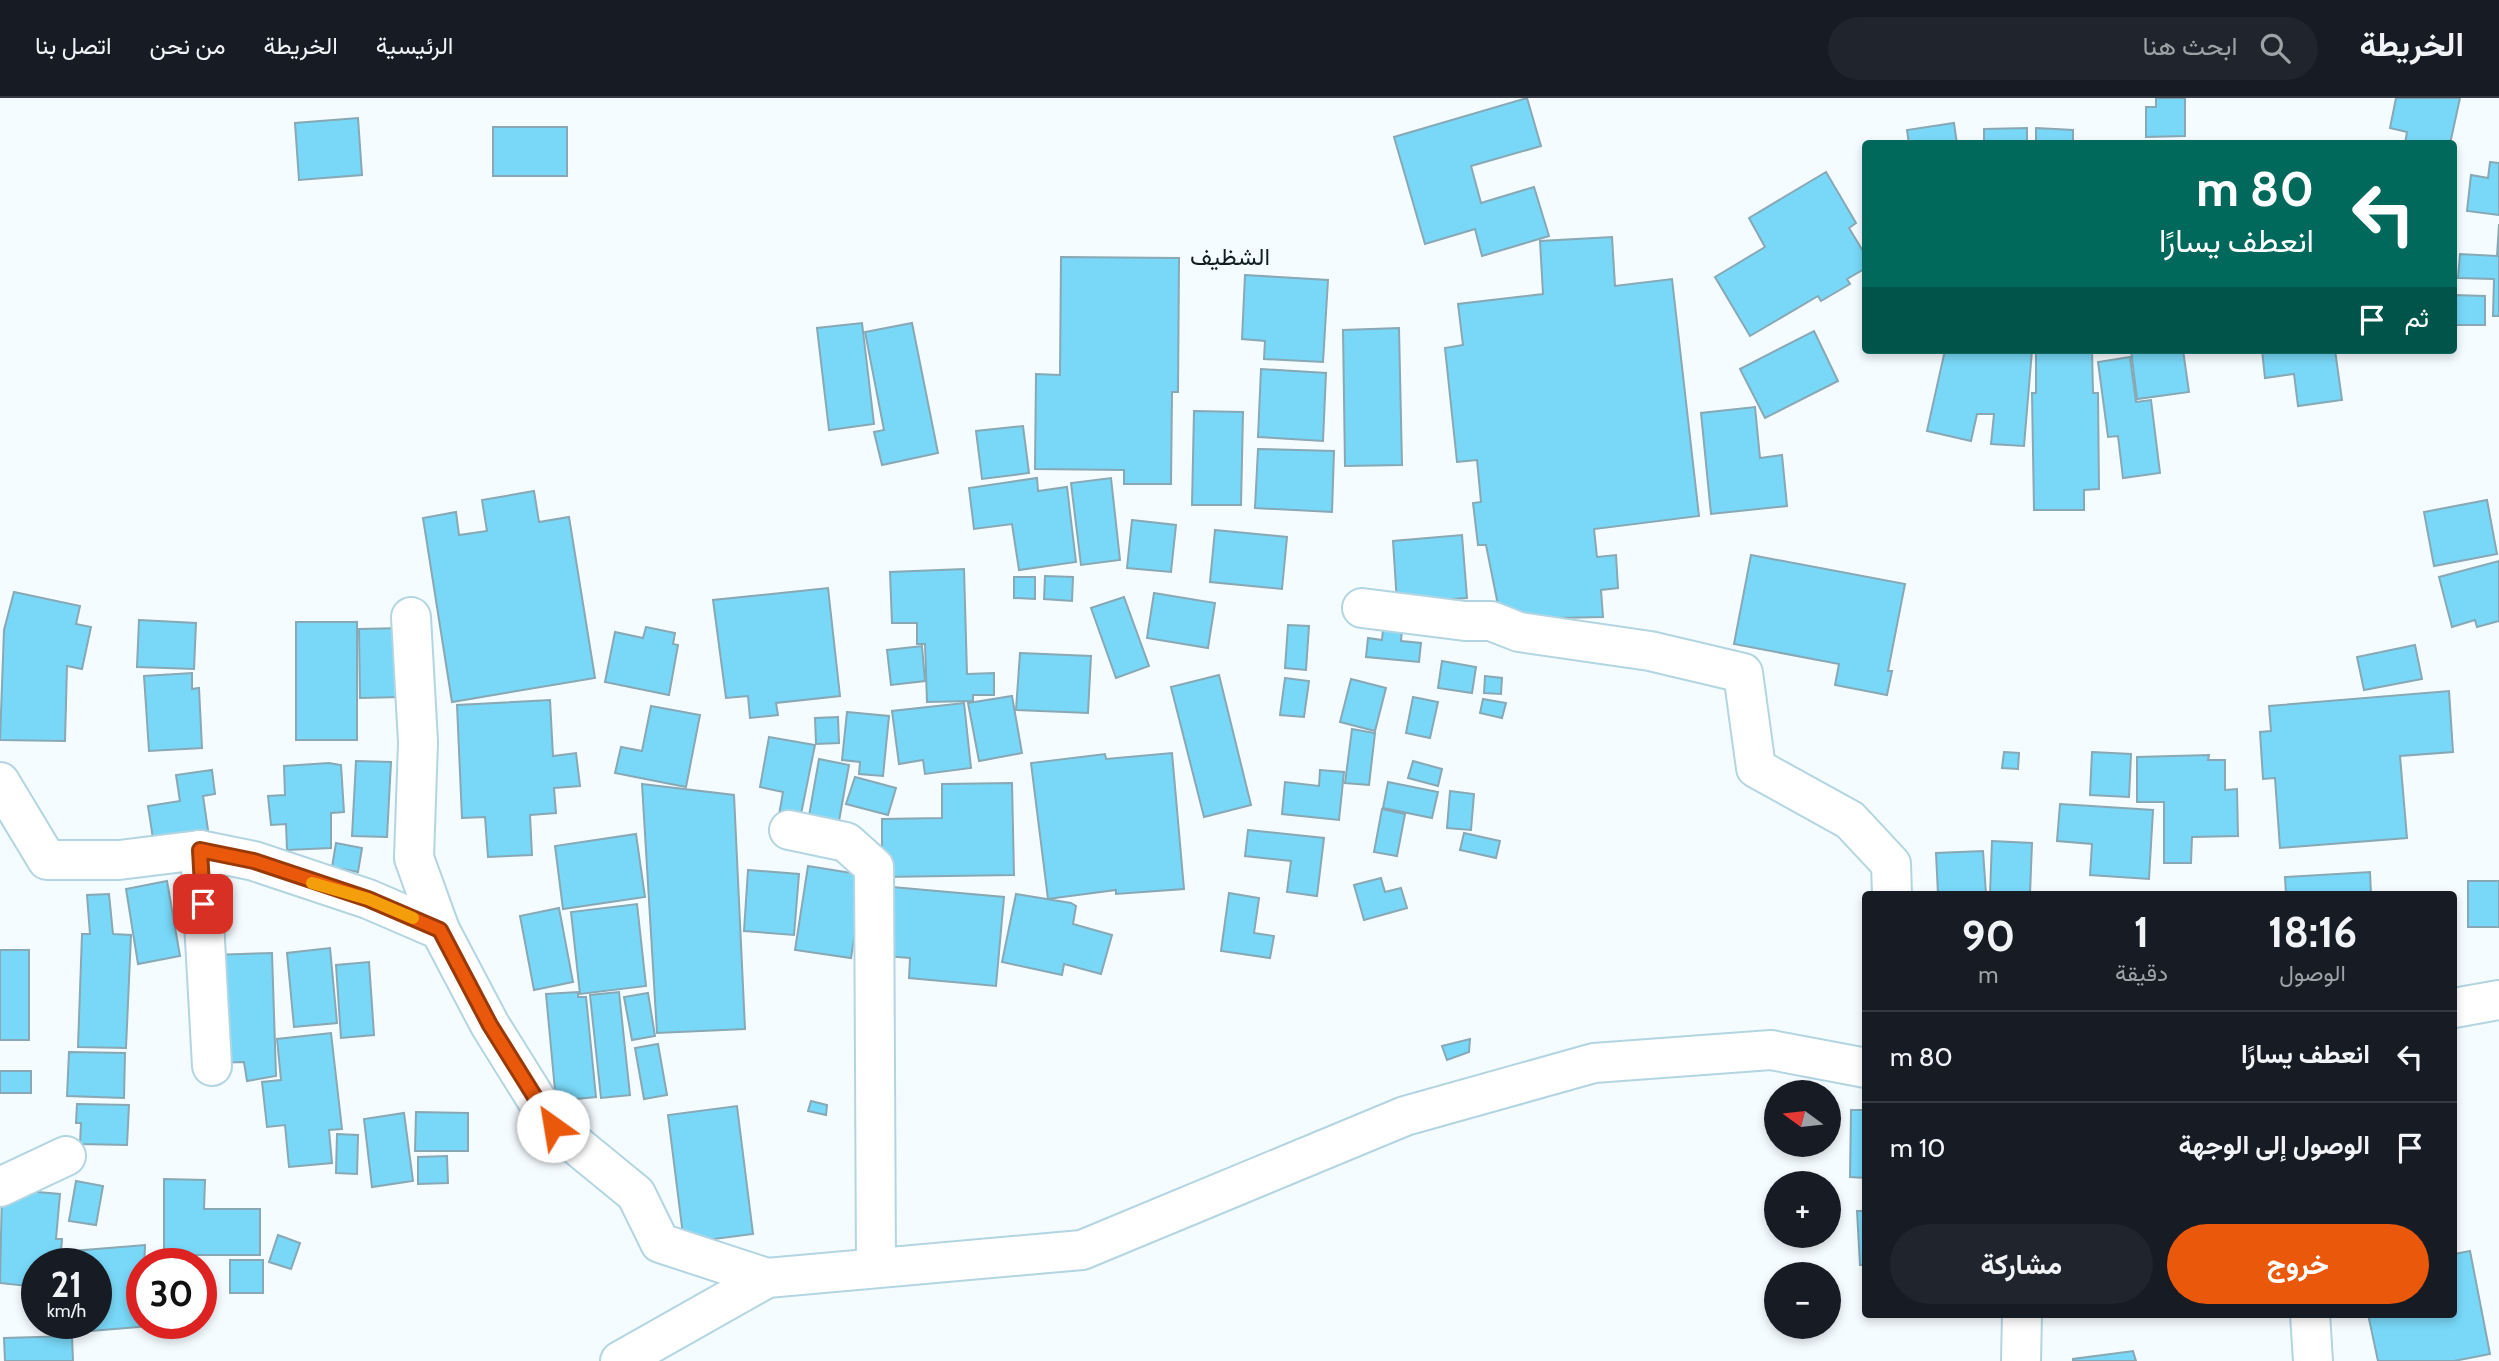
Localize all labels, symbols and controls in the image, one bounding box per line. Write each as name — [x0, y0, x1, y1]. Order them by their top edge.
search box — [1828, 17, 2318, 80]
text: الخريطة — [2360, 24, 2464, 64]
icon: search — [2256, 29, 2294, 67]
text: ابحث هنا — [2142, 30, 2238, 62]
text: اتصل بنا — [35, 31, 112, 60]
text: من نحن — [150, 31, 226, 60]
text: الخريطة — [264, 31, 338, 60]
text: الرئيسية — [376, 31, 453, 60]
text: 80 m — [2196, 159, 2314, 218]
icon: left — [2338, 168, 2429, 259]
text: انعطف يسارًا — [2159, 221, 2314, 260]
district label: الشظيف — [1190, 242, 1270, 271]
icon: arrive — [2353, 301, 2391, 339]
text: ثم — [2405, 302, 2429, 334]
pin — [173, 874, 233, 934]
icon: arrive — [184, 885, 222, 923]
text: 1 — [2134, 906, 2149, 958]
text: 18:16 — [2268, 906, 2357, 958]
text: 90 — [1962, 910, 2015, 962]
text: دقيقة — [2115, 959, 2168, 987]
text: الوصول — [2279, 959, 2346, 987]
text: m — [1978, 961, 1999, 989]
text: انعطف يسارًا — [2241, 1038, 2370, 1070]
icon: left — [2391, 1038, 2429, 1076]
text: 80 m — [1890, 1041, 1953, 1073]
north arrow — [1764, 1080, 1841, 1157]
map controls — [1764, 1080, 1841, 1339]
position arrow — [516, 1089, 590, 1163]
text: الوصول إلى الوجهة — [2179, 1129, 2370, 1161]
icon: arrive — [2391, 1129, 2429, 1167]
text: 10 m — [1890, 1132, 1945, 1164]
button: + — [1764, 1171, 1841, 1248]
button: مشاركة — [1890, 1224, 2153, 1304]
button: خروج — [2167, 1224, 2429, 1304]
speed limit sign: 30 — [126, 1248, 217, 1339]
button: − — [1764, 1262, 1841, 1339]
text: 21 — [51, 1263, 82, 1306]
text: km/h — [47, 1300, 86, 1322]

